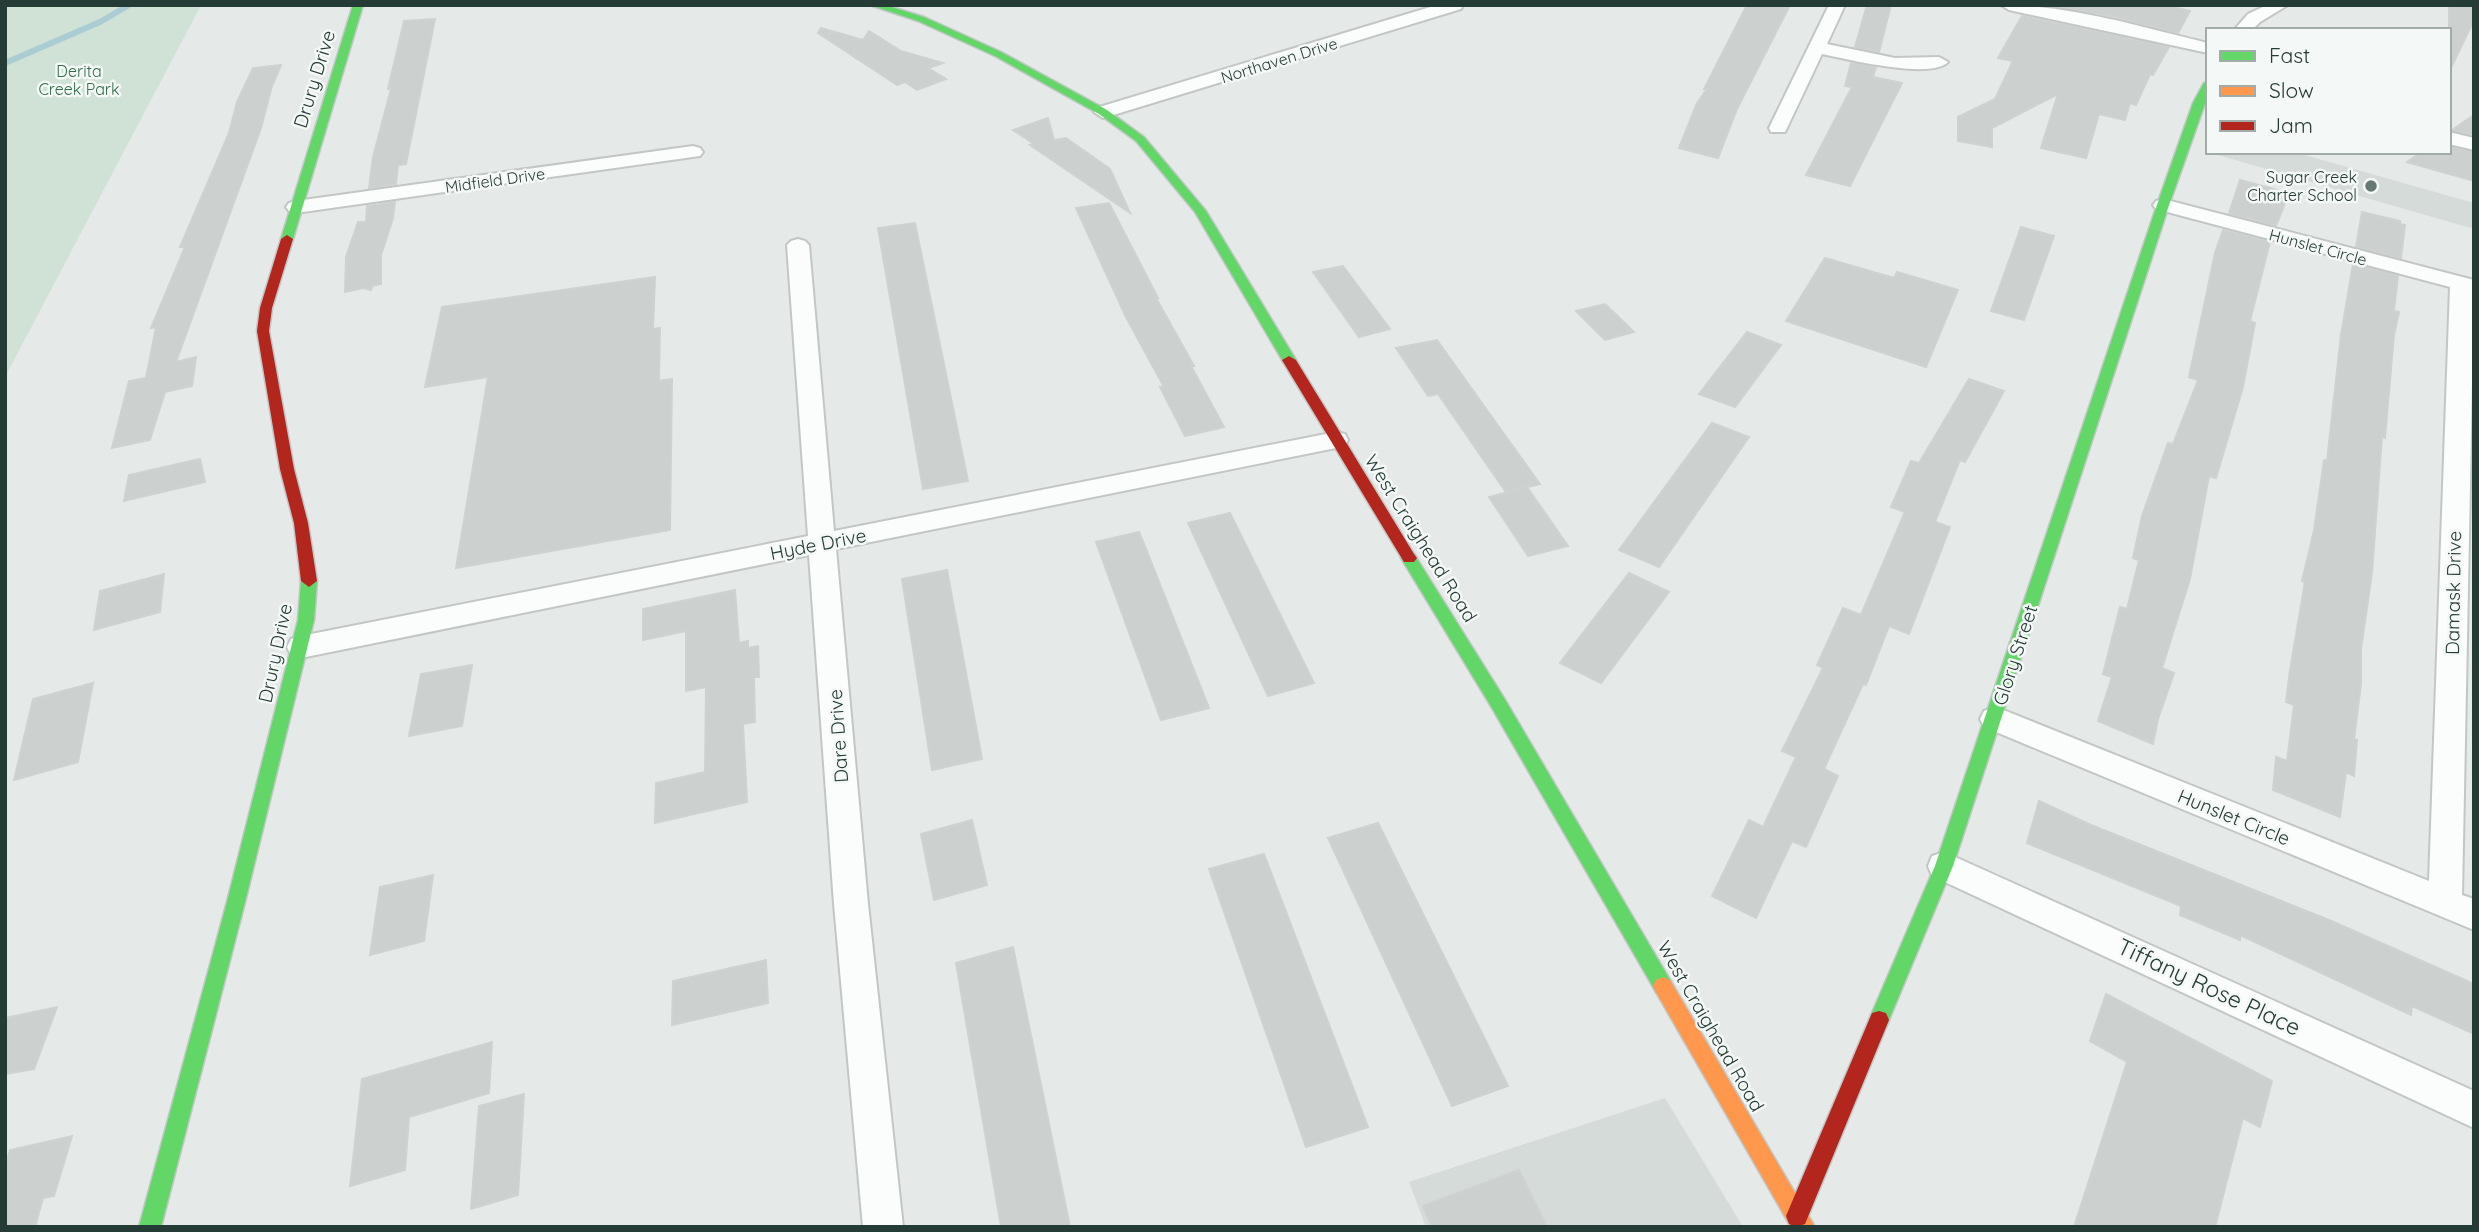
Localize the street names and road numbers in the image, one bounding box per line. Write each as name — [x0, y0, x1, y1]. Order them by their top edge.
street label: Drury Drive — [288, 27, 340, 131]
street label: Northaven Drive — [1218, 33, 1340, 87]
street label: Midfield Drive — [444, 163, 546, 197]
street label: Hunslet Circle — [2267, 224, 2369, 270]
street label: West Craighead Road — [1360, 450, 1482, 626]
street label: Hyde Drive — [768, 523, 868, 565]
street label: Damask Drive — [2440, 531, 2466, 655]
street label: Drury Drive — [253, 601, 297, 705]
street label: Glory Street — [1988, 602, 2042, 708]
street label: Dare Drive — [823, 688, 853, 784]
street label: Hunslet Circle — [2174, 784, 2294, 850]
street label: Tiffany Rose Place — [2113, 931, 2305, 1042]
street label: West Craighead Road — [1652, 936, 1770, 1116]

